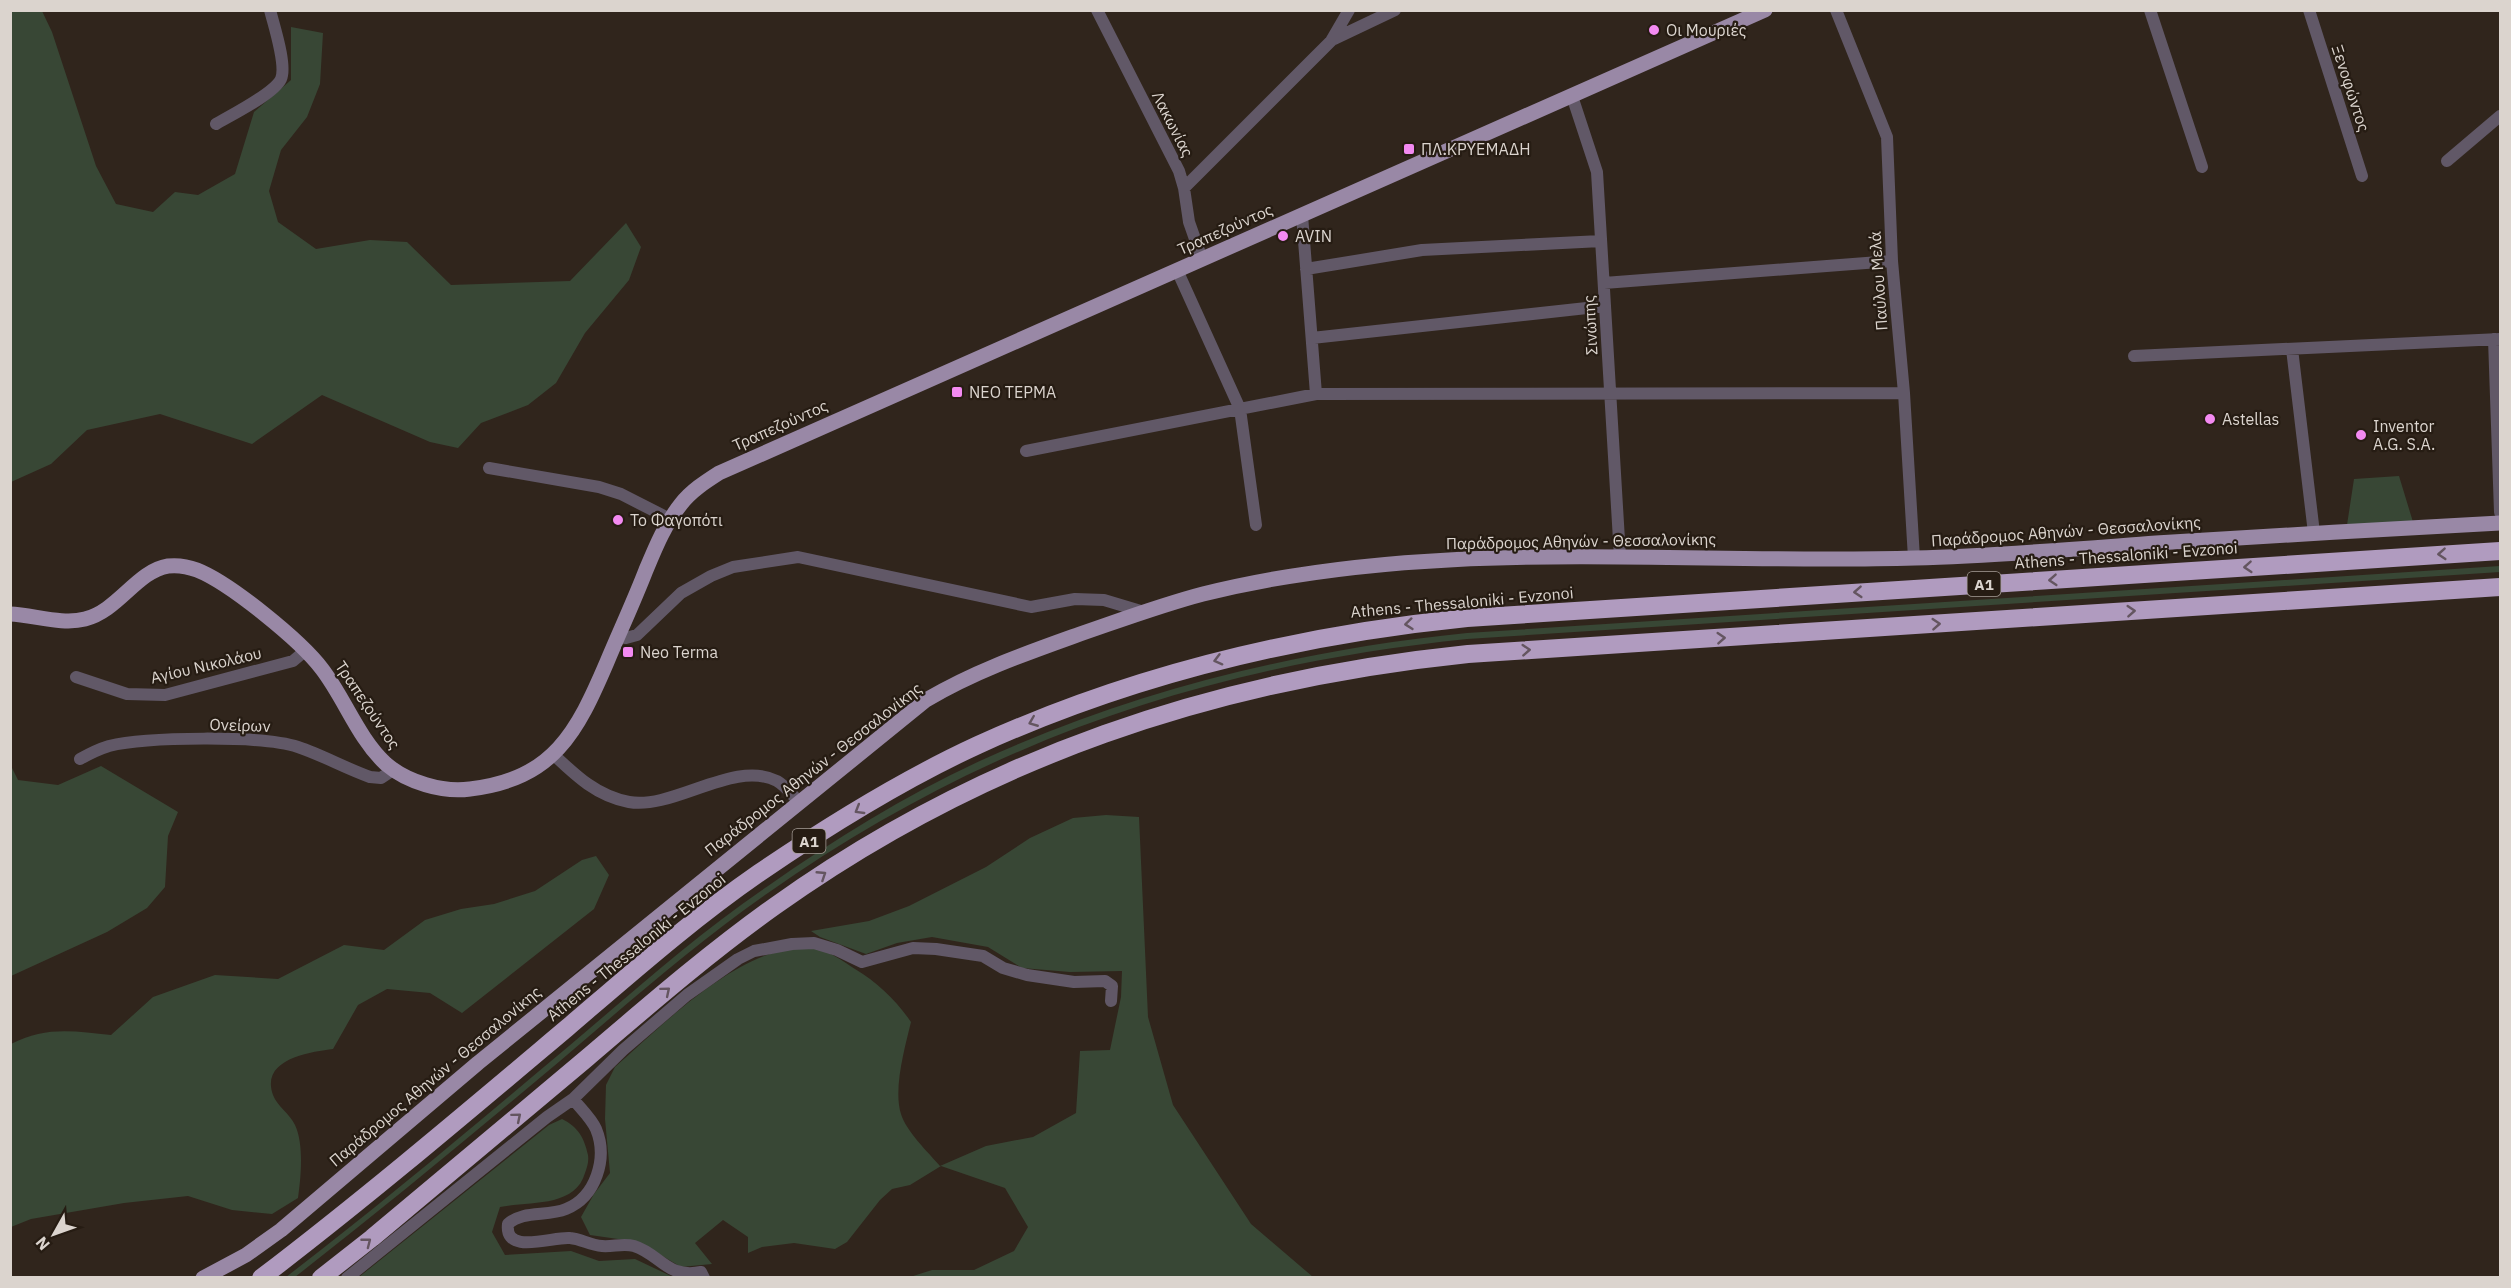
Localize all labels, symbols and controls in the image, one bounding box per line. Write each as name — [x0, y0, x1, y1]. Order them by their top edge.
place label: Οι Μουριές — [1666, 20, 1747, 40]
marker: Οι Μουριές — [1647, 23, 1661, 37]
street label: Ξενοφώντος — [2328, 42, 2375, 134]
street label: Λακωνίας — [1148, 88, 1198, 160]
place label: ΠΛ.ΚΡΥΕΜΑΔΗ — [1421, 139, 1530, 159]
marker: ΠΛ.ΚΡΥΕΜΑΔΗ — [1402, 142, 1416, 156]
street label: Τραπεζούντος — [1174, 199, 1276, 259]
place label: AVIN — [1295, 226, 1332, 246]
marker: AVIN — [1276, 229, 1290, 243]
street label: Παύλου Μελά — [1865, 231, 1891, 331]
street label: Σινώπης — [1578, 294, 1602, 356]
place label: ΝΕΟ ΤΕΡΜΑ — [969, 382, 1056, 402]
marker: ΝΕΟ ΤΕΡΜΑ — [950, 385, 964, 399]
street label: Τραπεζούντος — [729, 395, 831, 455]
place label: Astellas — [2222, 409, 2279, 429]
marker: Astellas — [2203, 412, 2217, 426]
place label: Inventor A.G. S.A. — [2373, 416, 2435, 454]
marker: Inventor A.G. S.A. — [2354, 428, 2368, 442]
place label: Το Φαγοπότι — [630, 510, 723, 530]
street label: Παράδρομος Αθηνών - Θεσσαλονίκης — [1930, 512, 2202, 550]
marker: Το Φαγοπότι — [611, 513, 625, 527]
street label: Παράδρομος Αθηνών - Θεσσαλονίκης — [1446, 529, 1717, 553]
street label: Athens - Thessaloniki - Evzonoi — [2014, 537, 2238, 573]
one-way arrow — [2438, 548, 2447, 561]
one-way arrow — [2243, 560, 2252, 573]
road number: Α1 — [1968, 572, 2000, 596]
one-way arrow — [2048, 573, 2057, 586]
street label: Athens - Thessaloniki - Evzonoi — [1350, 582, 1574, 622]
one-way arrow — [1854, 586, 1863, 599]
one-way arrow — [2126, 605, 2135, 618]
one-way arrow — [1404, 617, 1414, 630]
one-way arrow — [1932, 617, 1941, 630]
one-way arrow — [1716, 631, 1725, 644]
street label: Αγίου Νικολάου — [148, 642, 264, 688]
place label: Neo Terma — [640, 642, 719, 662]
one-way arrow — [1522, 644, 1531, 657]
marker: Neo Terma — [621, 645, 635, 659]
one-way arrow — [1213, 653, 1223, 666]
street label: Τραπεζούντος — [331, 657, 405, 753]
street label: Παράδρομος Αθηνών - Θεσσαλονίκης — [700, 678, 926, 860]
street label: Ονείρων — [209, 714, 271, 736]
one-way arrow — [1028, 715, 1039, 727]
one-way arrow — [855, 802, 865, 814]
road number: Α1 — [792, 829, 826, 853]
street label: Athens - Thessaloniki - Evzonoi — [543, 869, 729, 1025]
one-way arrow — [816, 872, 827, 883]
street label: Παράδρομος Αθηνών - Θεσσαλονίκης — [325, 981, 545, 1171]
one-way arrow — [659, 987, 670, 998]
one-way arrow — [510, 1113, 521, 1124]
north arrow — [24, 1204, 84, 1264]
text: N — [31, 1233, 54, 1255]
one-way arrow — [360, 1238, 371, 1249]

